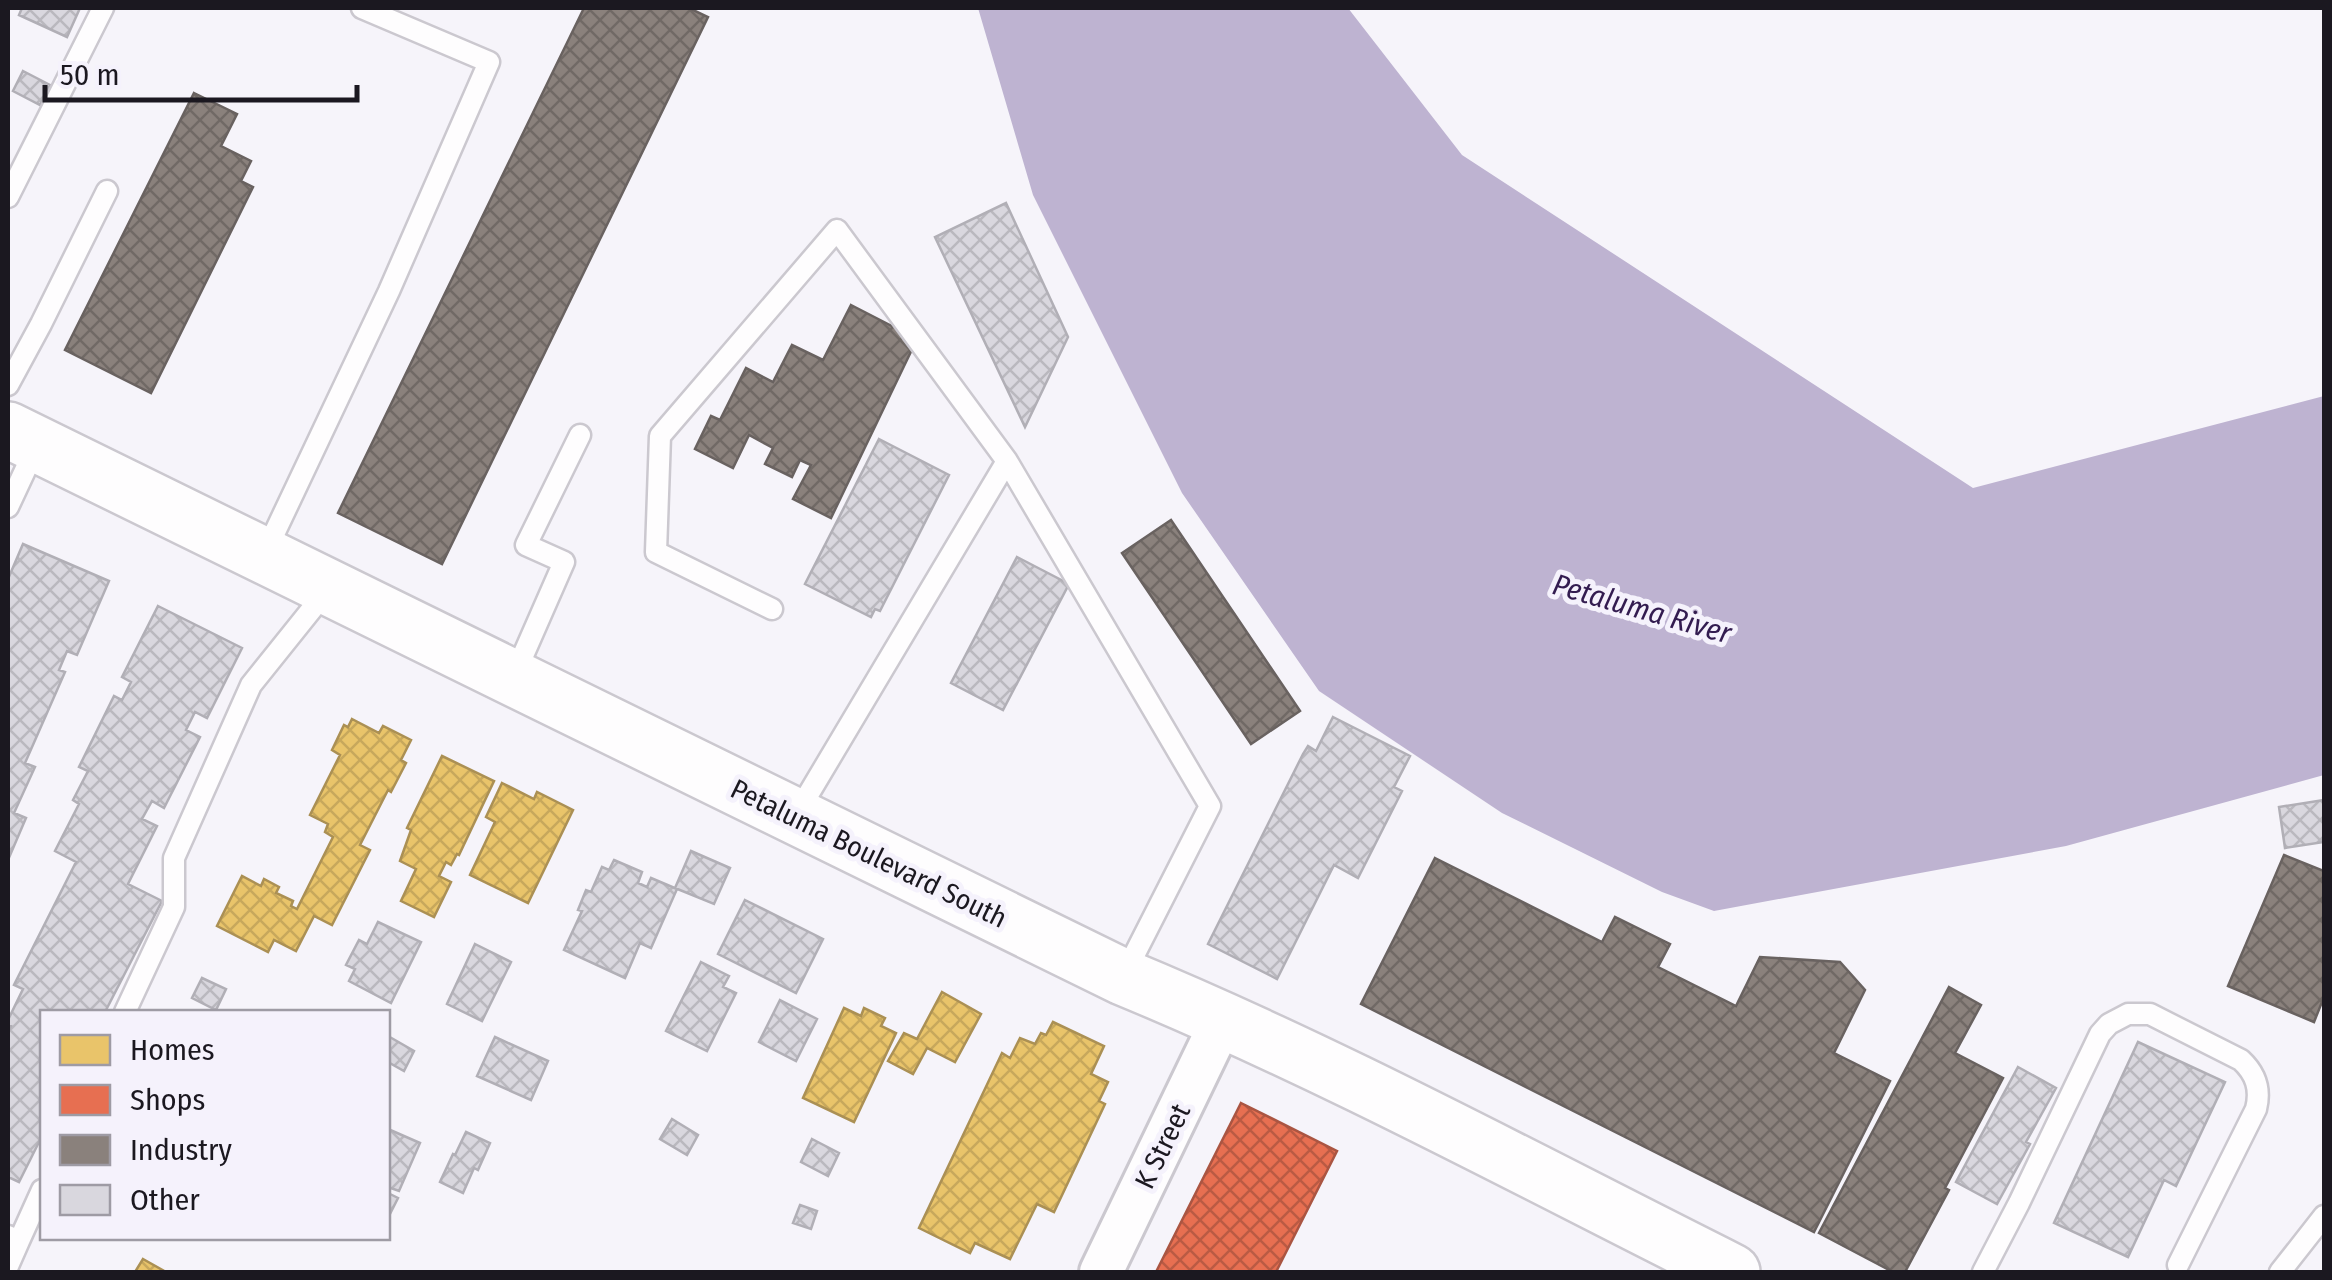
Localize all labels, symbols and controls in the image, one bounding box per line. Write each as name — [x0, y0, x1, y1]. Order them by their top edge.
scale bar — [45, 40, 358, 102]
text: 50 m — [60, 57, 120, 93]
water label: Petaluma River — [1549, 566, 1737, 652]
street label: Petaluma Boulevard South — [725, 772, 1012, 935]
legend — [40, 1010, 390, 1240]
text: Homes — [130, 1032, 215, 1068]
text: Shops — [130, 1082, 205, 1118]
street label: K Street — [1128, 1098, 1197, 1194]
text: Industry — [130, 1132, 233, 1168]
text: Other — [130, 1182, 200, 1218]

